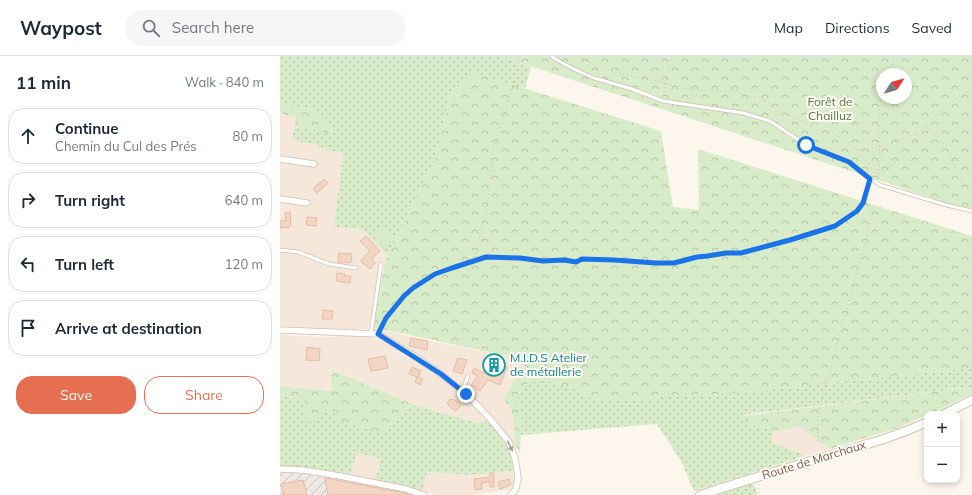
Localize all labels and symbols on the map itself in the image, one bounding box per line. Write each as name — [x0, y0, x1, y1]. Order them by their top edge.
north arrow — [876, 68, 912, 104]
park label: Forêt de Chailluz — [807, 94, 853, 123]
route start — [797, 136, 815, 154]
place label: M.I.D.S Atelier de métallerie — [510, 350, 587, 379]
building icon: M.I.D.S Atelier de métallerie — [481, 352, 507, 378]
route end — [457, 385, 475, 403]
street label: Route de Marchaux — [760, 436, 868, 482]
one-way arrow — [507, 440, 513, 451]

